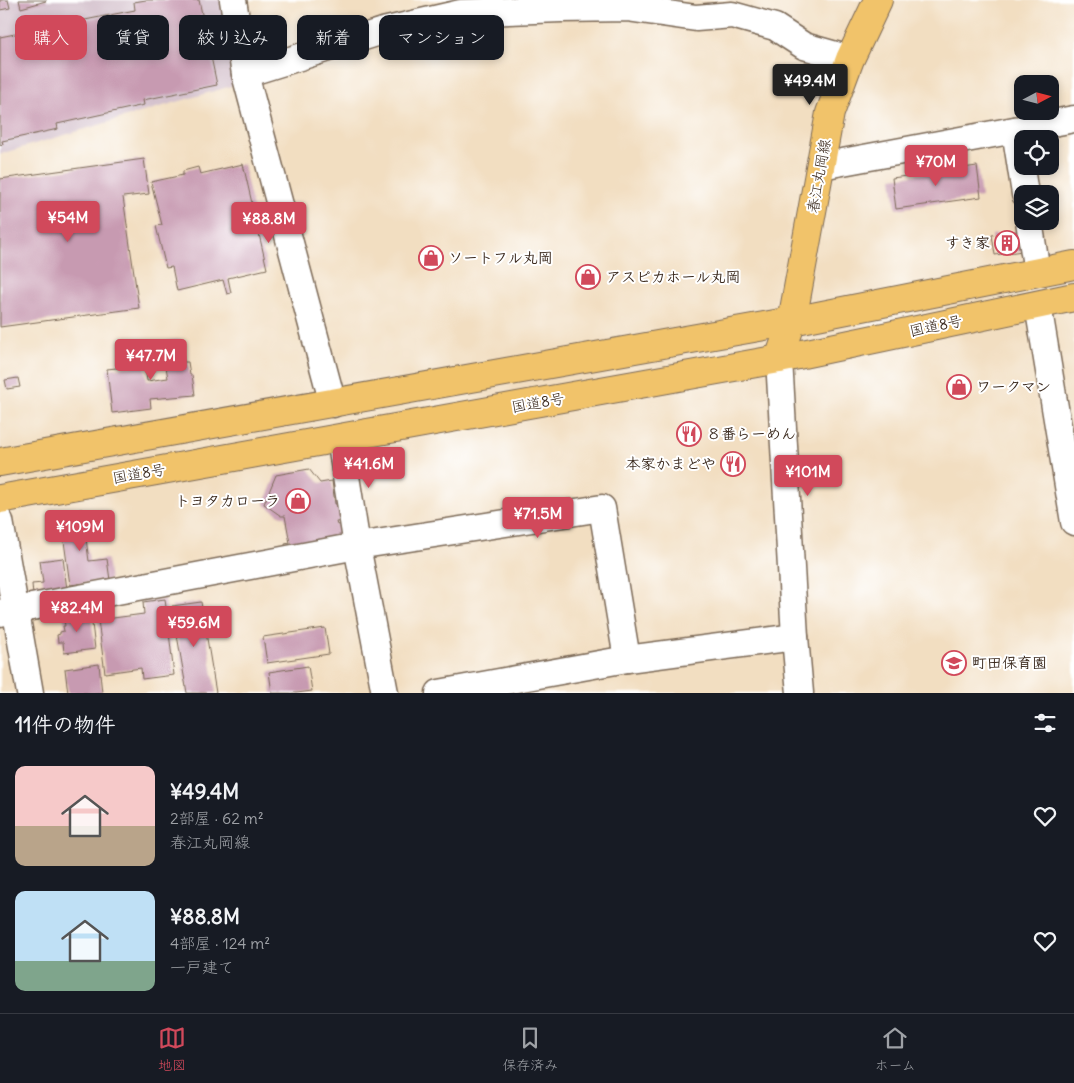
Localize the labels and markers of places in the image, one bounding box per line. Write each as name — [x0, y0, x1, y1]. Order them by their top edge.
pin: ¥49.4M — [769, 64, 851, 106]
pin: ¥70M — [906, 144, 966, 187]
pin: ¥54M — [38, 200, 98, 243]
pin: ¥88.8M — [228, 202, 310, 244]
building icon: すき家 — [994, 230, 1020, 256]
place label: すき家 — [945, 233, 990, 252]
shop icon: ソートフル丸岡 — [418, 245, 444, 271]
place label: ソートフル丸岡 — [448, 248, 553, 267]
shop icon: アスピカホール丸岡 — [575, 264, 601, 290]
place label: アスピカホール丸岡 — [606, 267, 740, 286]
pin: ¥47.7M — [110, 338, 192, 381]
shop icon: ワークマン — [946, 374, 972, 400]
place label: ワークマン — [976, 377, 1051, 396]
restaurant icon: ８番らーめん — [676, 421, 702, 447]
place label: ８番らーめん — [706, 424, 796, 443]
pin: ¥41.6M — [328, 446, 410, 489]
restaurant icon: 本家かまどや — [720, 451, 746, 477]
place label: 本家かまどや — [625, 454, 716, 473]
pin: ¥101M — [773, 454, 843, 497]
shop icon: トヨタカローラ — [285, 488, 311, 514]
place label: トヨタカローラ — [175, 491, 280, 510]
pin: ¥71.5M — [497, 496, 579, 539]
pin: ¥109M — [45, 510, 115, 552]
pin: ¥82.4M — [36, 590, 118, 633]
pin: ¥59.6M — [153, 606, 235, 648]
school or university icon: 町田保育園 — [941, 650, 967, 676]
place label: 町田保育園 — [972, 653, 1047, 672]

